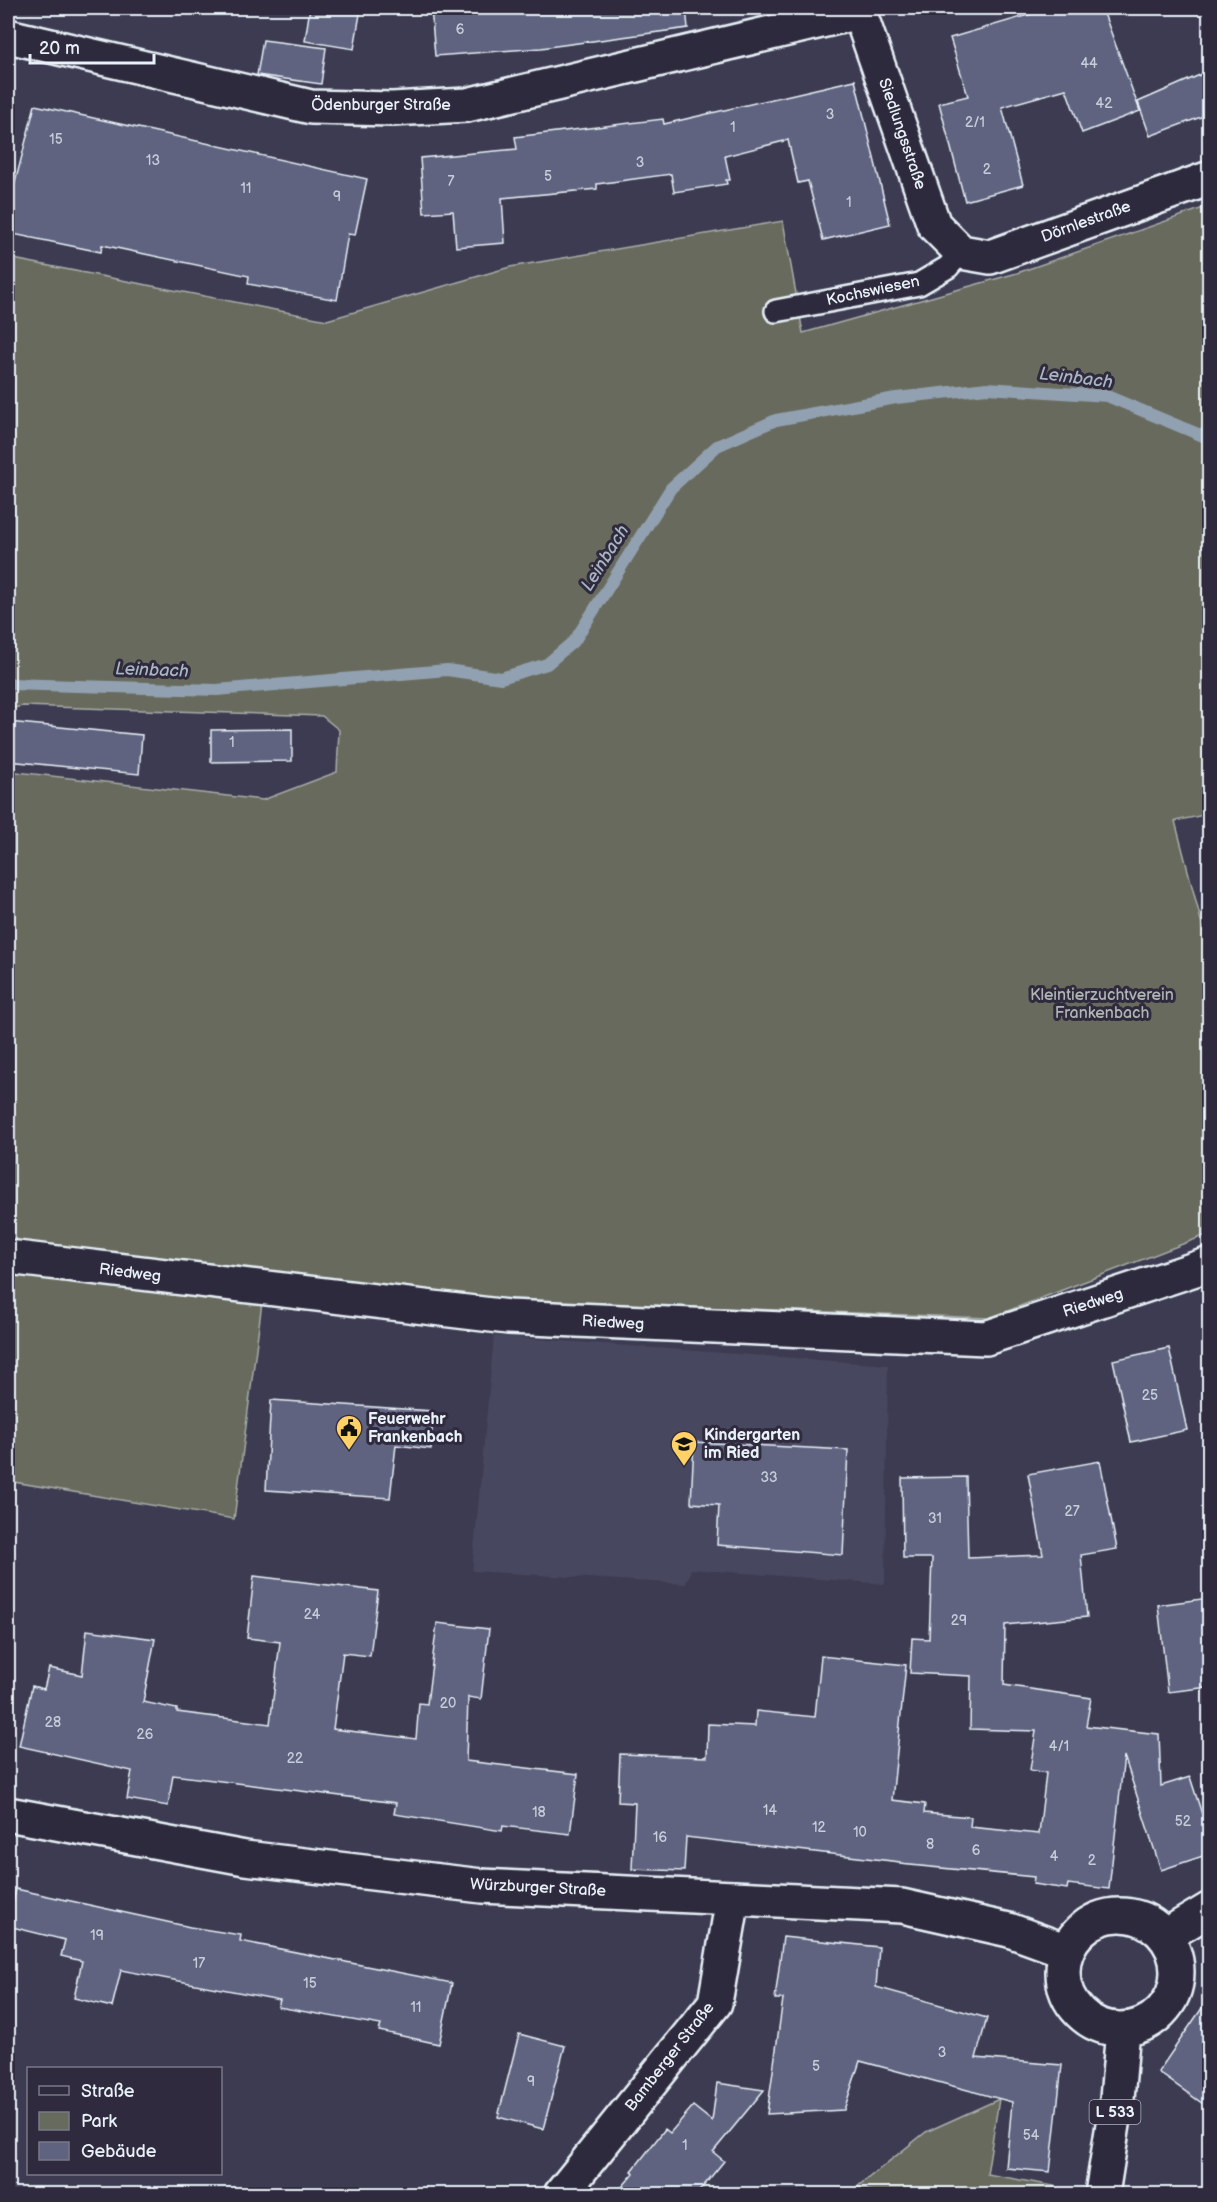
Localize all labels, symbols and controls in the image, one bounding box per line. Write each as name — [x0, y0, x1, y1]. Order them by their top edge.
house number: 6 — [456, 21, 465, 38]
scale bar — [30, 27, 154, 65]
text: 20 m — [39, 38, 80, 59]
house number: 44 — [1080, 55, 1098, 72]
street label: Siedlungsstraße — [874, 76, 930, 193]
street label: Ödenburger Straße — [311, 94, 451, 115]
house number: 42 — [1096, 95, 1113, 112]
house number: 3 — [826, 106, 834, 123]
house number: 2/1 — [965, 114, 985, 131]
house number: 1 — [730, 119, 736, 136]
house number: 15 — [49, 131, 63, 148]
house number: 13 — [146, 152, 160, 169]
house number: 3 — [636, 154, 644, 171]
house number: 2 — [983, 161, 992, 178]
house number: 5 — [544, 168, 552, 185]
house number: 7 — [448, 173, 455, 190]
house number: 11 — [241, 180, 251, 197]
house number: 9 — [333, 188, 341, 205]
house number: 1 — [846, 194, 852, 211]
street label: Dörnlestraße — [1039, 197, 1134, 247]
street label: Kochswiesen — [825, 272, 921, 310]
water label: Leinbach — [1038, 363, 1114, 393]
water label: Leinbach — [577, 521, 634, 595]
water label: Leinbach — [115, 658, 189, 682]
house number: 1 — [229, 734, 235, 751]
park label: Kleintierzuchtverein Frankenbach — [1030, 986, 1174, 1023]
street label: Riedweg — [98, 1260, 162, 1286]
street label: Riedweg — [1060, 1284, 1126, 1322]
street label: Riedweg — [581, 1312, 645, 1334]
house number: 25 — [1142, 1387, 1158, 1404]
place label: Feuerwehr Frankenbach — [368, 1410, 463, 1447]
public building icon: Feuerwehr Frankenbach — [334, 1413, 364, 1451]
place label: Kindergarten im Ried — [704, 1426, 800, 1463]
school or university icon: Kindergarten im Ried — [669, 1429, 699, 1467]
house number: 33 — [760, 1469, 778, 1486]
house number: 27 — [1064, 1503, 1080, 1520]
house number: 31 — [928, 1510, 942, 1527]
house number: 24 — [304, 1606, 321, 1623]
house number: 29 — [951, 1612, 967, 1629]
house number: 20 — [440, 1695, 456, 1712]
house number: 28 — [45, 1714, 61, 1731]
house number: 26 — [137, 1726, 154, 1743]
house number: 4/1 — [1049, 1738, 1069, 1755]
house number: 22 — [287, 1750, 304, 1767]
house number: 14 — [763, 1802, 777, 1819]
house number: 18 — [532, 1804, 546, 1821]
house number: 52 — [1175, 1813, 1192, 1830]
house number: 12 — [812, 1819, 827, 1836]
house number: 10 — [853, 1824, 867, 1841]
house number: 16 — [653, 1829, 667, 1846]
house number: 8 — [926, 1836, 934, 1853]
house number: 6 — [972, 1842, 981, 1859]
house number: 4 — [1050, 1848, 1059, 1865]
house number: 2 — [1088, 1852, 1097, 1869]
street label: Würzburger Straße — [470, 1875, 607, 1901]
house number: 19 — [90, 1927, 104, 1944]
house number: 17 — [193, 1955, 205, 1972]
house number: 15 — [303, 1975, 317, 1992]
street label: Bamberger Straße — [621, 1998, 719, 2115]
house number: 11 — [411, 1999, 421, 2016]
house number: 3 — [938, 2044, 946, 2061]
house number: 5 — [812, 2058, 820, 2075]
legend — [27, 2067, 222, 2175]
house number: 9 — [527, 2073, 535, 2090]
text: Straße — [81, 2081, 135, 2102]
road number: L 533 — [1090, 2100, 1140, 2124]
text: Park — [81, 2111, 117, 2132]
house number: 54 — [1023, 2127, 1040, 2144]
house number: 1 — [682, 2137, 688, 2154]
text: Gebäude — [81, 2141, 157, 2162]

